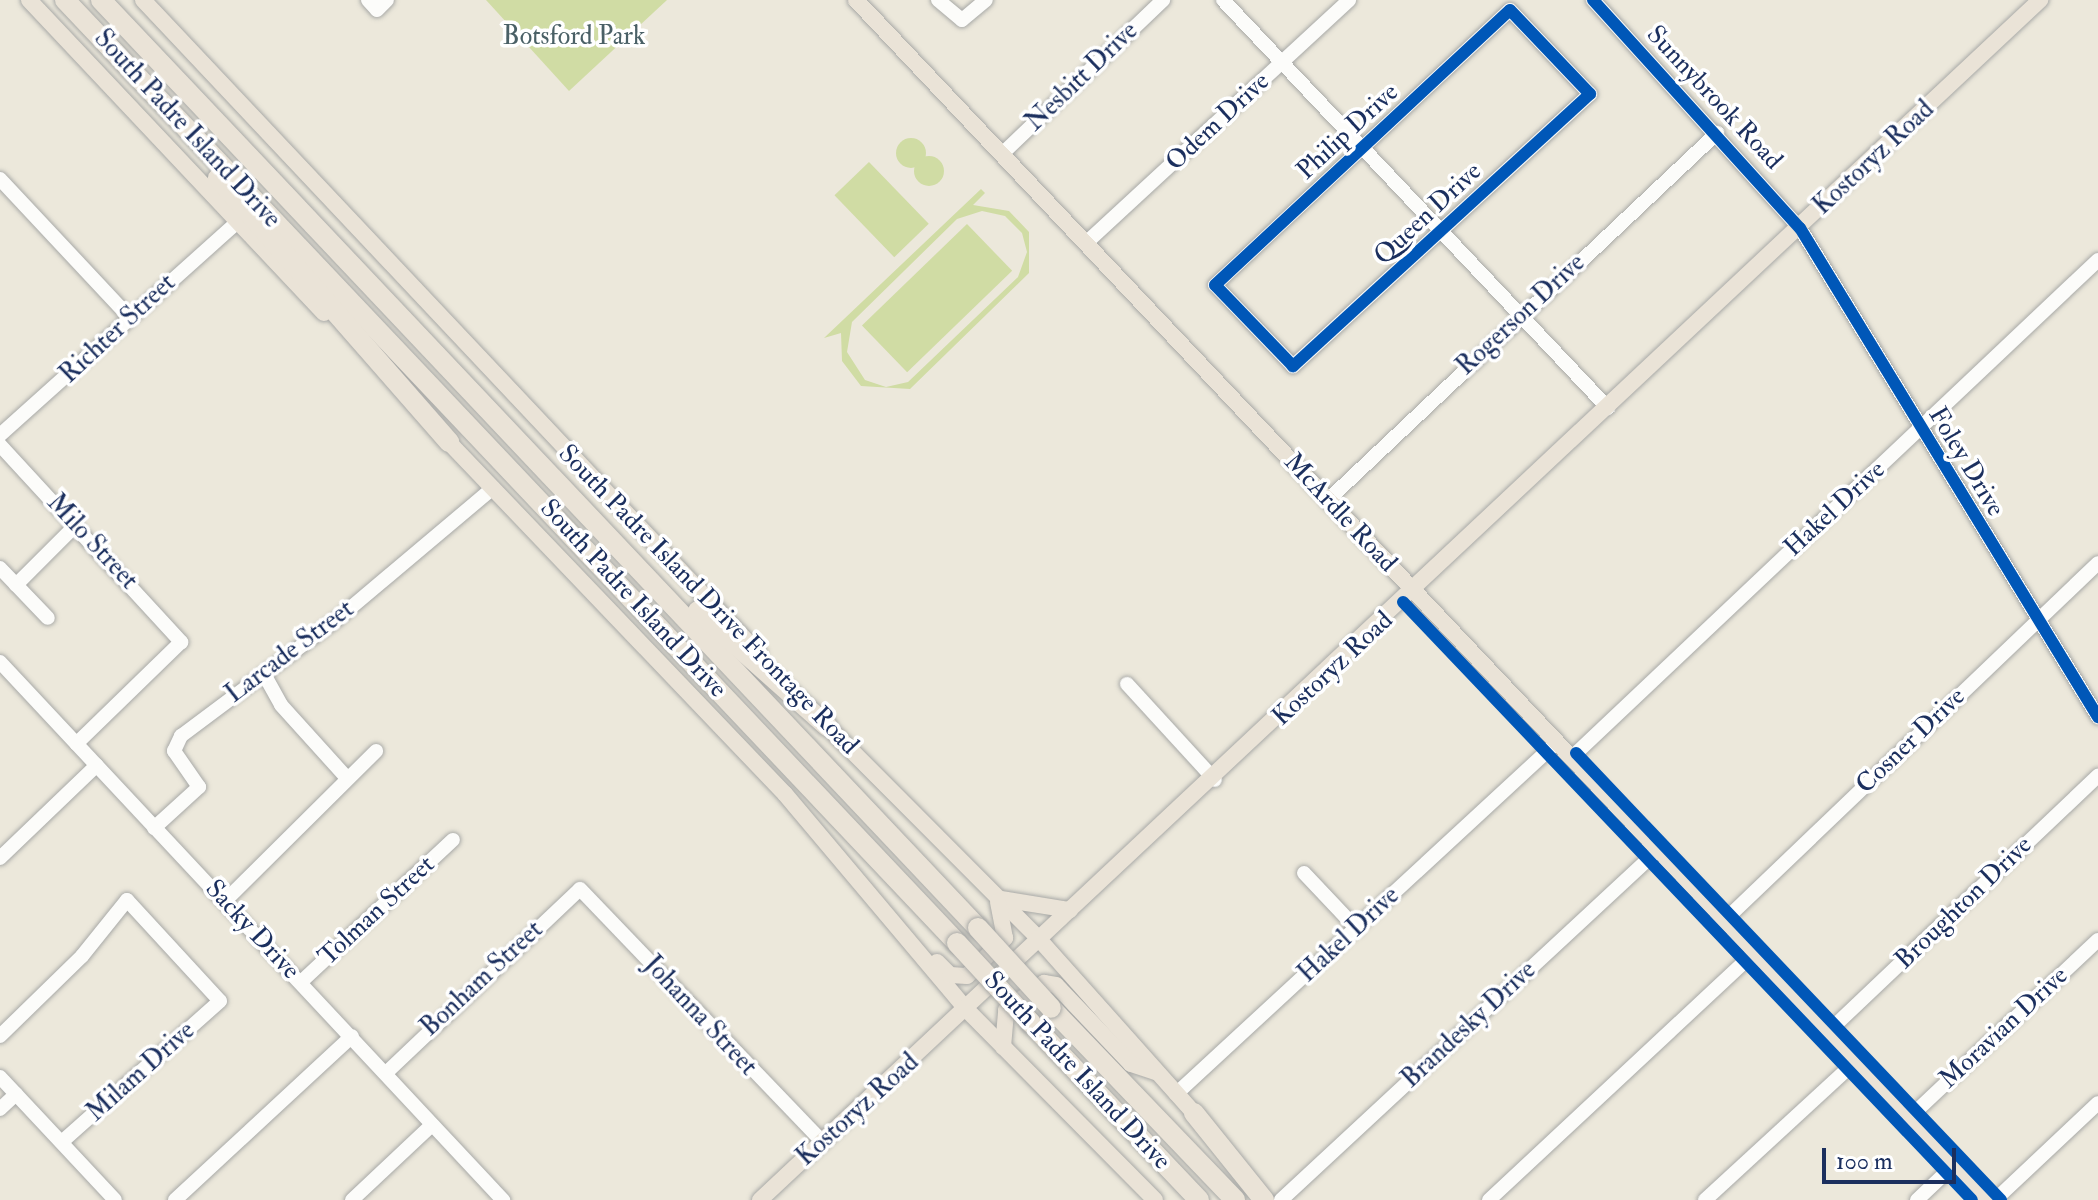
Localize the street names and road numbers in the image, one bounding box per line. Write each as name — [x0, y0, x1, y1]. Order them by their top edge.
street label: Nesbitt Drive — [1019, 16, 1145, 138]
street label: Sunnybrook Road — [1639, 20, 1789, 176]
street label: South Padre Island Drive — [87, 23, 287, 235]
street label: Odem Drive — [1160, 66, 1276, 178]
street label: Philip Drive — [1291, 77, 1405, 187]
street label: Kostoryz Road — [1807, 94, 1941, 222]
street label: Queen Drive — [1368, 156, 1488, 272]
street label: Rogerson Drive — [1450, 248, 1592, 382]
street label: Richter Street — [54, 268, 182, 390]
street label: Foley Drive — [1921, 402, 2011, 522]
street label: South Padre Island Drive Frontage Road — [551, 439, 865, 761]
street label: McArdle Road — [1277, 447, 1403, 579]
street label: Hakel Drive — [1778, 454, 1892, 564]
street label: Milo Street — [40, 488, 144, 596]
street label: South Padre Island Drive — [533, 493, 733, 705]
street label: Larcade Street — [220, 594, 360, 710]
street label: Kostoryz Road — [1266, 605, 1400, 733]
street label: Cosner Drive — [1850, 681, 1972, 801]
street label: Broughton Drive — [1889, 830, 2039, 976]
street label: Tolman Street — [312, 849, 442, 973]
street label: Sacky Drive — [198, 874, 306, 986]
street label: Hakel Drive — [1292, 880, 1406, 990]
street label: Bonham Street — [414, 915, 550, 1043]
street label: Johanna Street — [637, 950, 763, 1082]
street label: Brandesky Drive — [1395, 955, 1543, 1095]
street label: Moravian Drive — [1933, 961, 2075, 1095]
street label: South Padre Island Drive — [977, 965, 1177, 1177]
street label: Milam Drive — [81, 1015, 201, 1129]
street label: Kostoryz Road — [791, 1047, 925, 1173]

